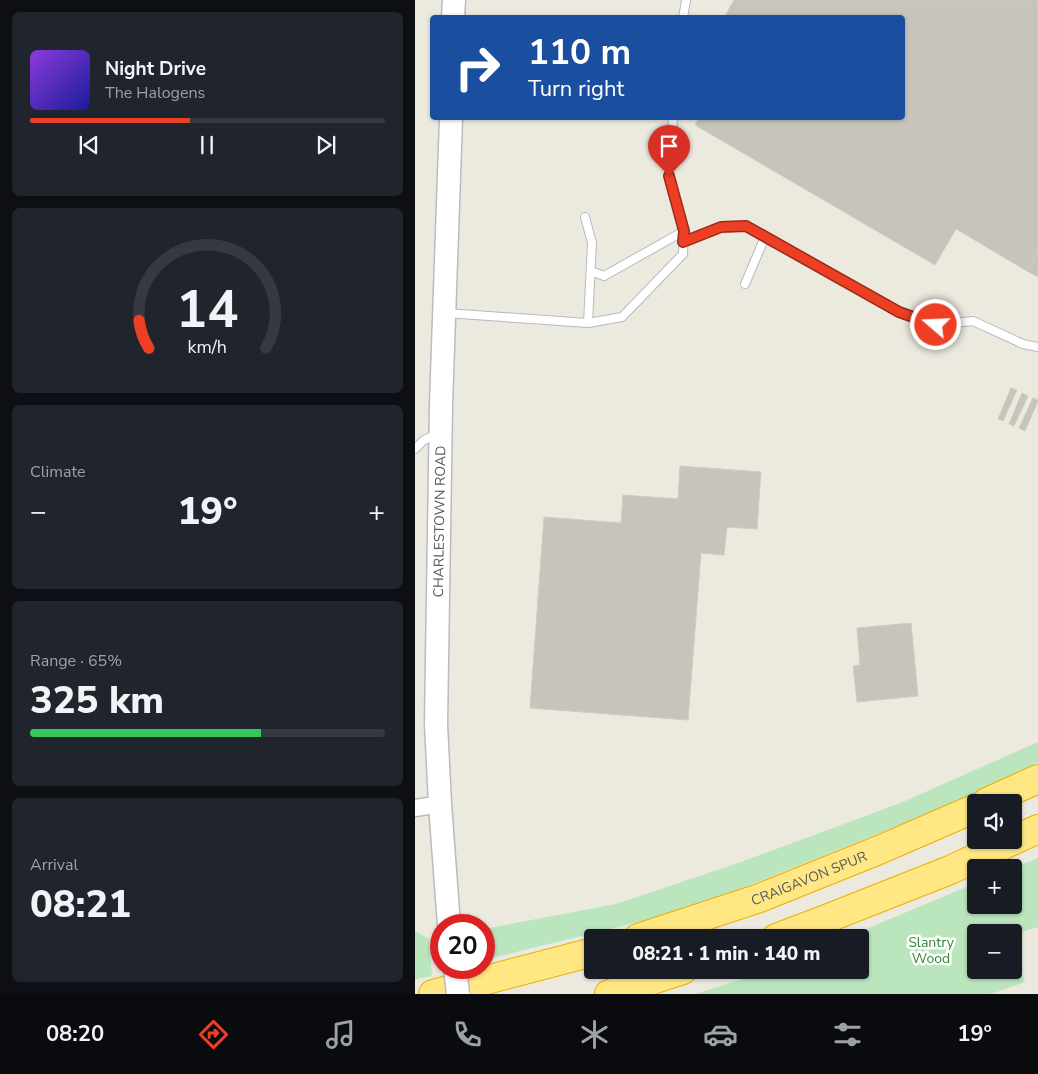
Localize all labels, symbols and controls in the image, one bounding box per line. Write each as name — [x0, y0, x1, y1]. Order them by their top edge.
text: 110 m — [528, 29, 631, 76]
icon: right — [445, 35, 510, 100]
text: Night Drive — [105, 56, 206, 82]
text: Turn right — [528, 74, 624, 104]
text: The Halogens — [105, 82, 205, 104]
pin — [648, 125, 690, 176]
icon: previous — [75, 131, 103, 159]
icon: pause — [193, 131, 221, 159]
icon: next — [312, 131, 340, 159]
icon: arrive — [655, 132, 683, 160]
text: 14 — [176, 274, 239, 345]
position arrow — [909, 298, 961, 350]
text: km/h — [188, 335, 227, 359]
street label: CHARLESTOWN ROAD — [428, 445, 450, 598]
text: Climate — [30, 461, 85, 483]
text: 19° — [177, 486, 238, 537]
text: − — [30, 493, 47, 531]
text: + — [368, 493, 385, 531]
text: Range · 65% — [30, 650, 122, 672]
text: 325 km — [30, 675, 164, 726]
map controls — [967, 794, 1022, 979]
button: sound — [967, 794, 1022, 849]
street label: CRAIGAVON SPUR — [748, 846, 870, 910]
text: Arrival — [30, 854, 78, 876]
button: + — [967, 859, 1022, 914]
text: 08:21 — [30, 879, 131, 930]
speed limit sign: 20 — [430, 914, 495, 979]
button: − — [967, 924, 1022, 979]
park label: Slantry Wood — [908, 933, 955, 968]
text: 08:21 · 1 min · 140 m — [633, 941, 820, 967]
icon: directions — [196, 1017, 231, 1052]
icon: music — [323, 1017, 358, 1052]
icon: phone — [450, 1017, 485, 1052]
icon: climate — [577, 1017, 612, 1052]
icon: car — [703, 1017, 738, 1052]
icon: filters — [830, 1017, 865, 1052]
text: 08:20 — [46, 1019, 104, 1049]
text: 19° — [957, 1019, 992, 1049]

